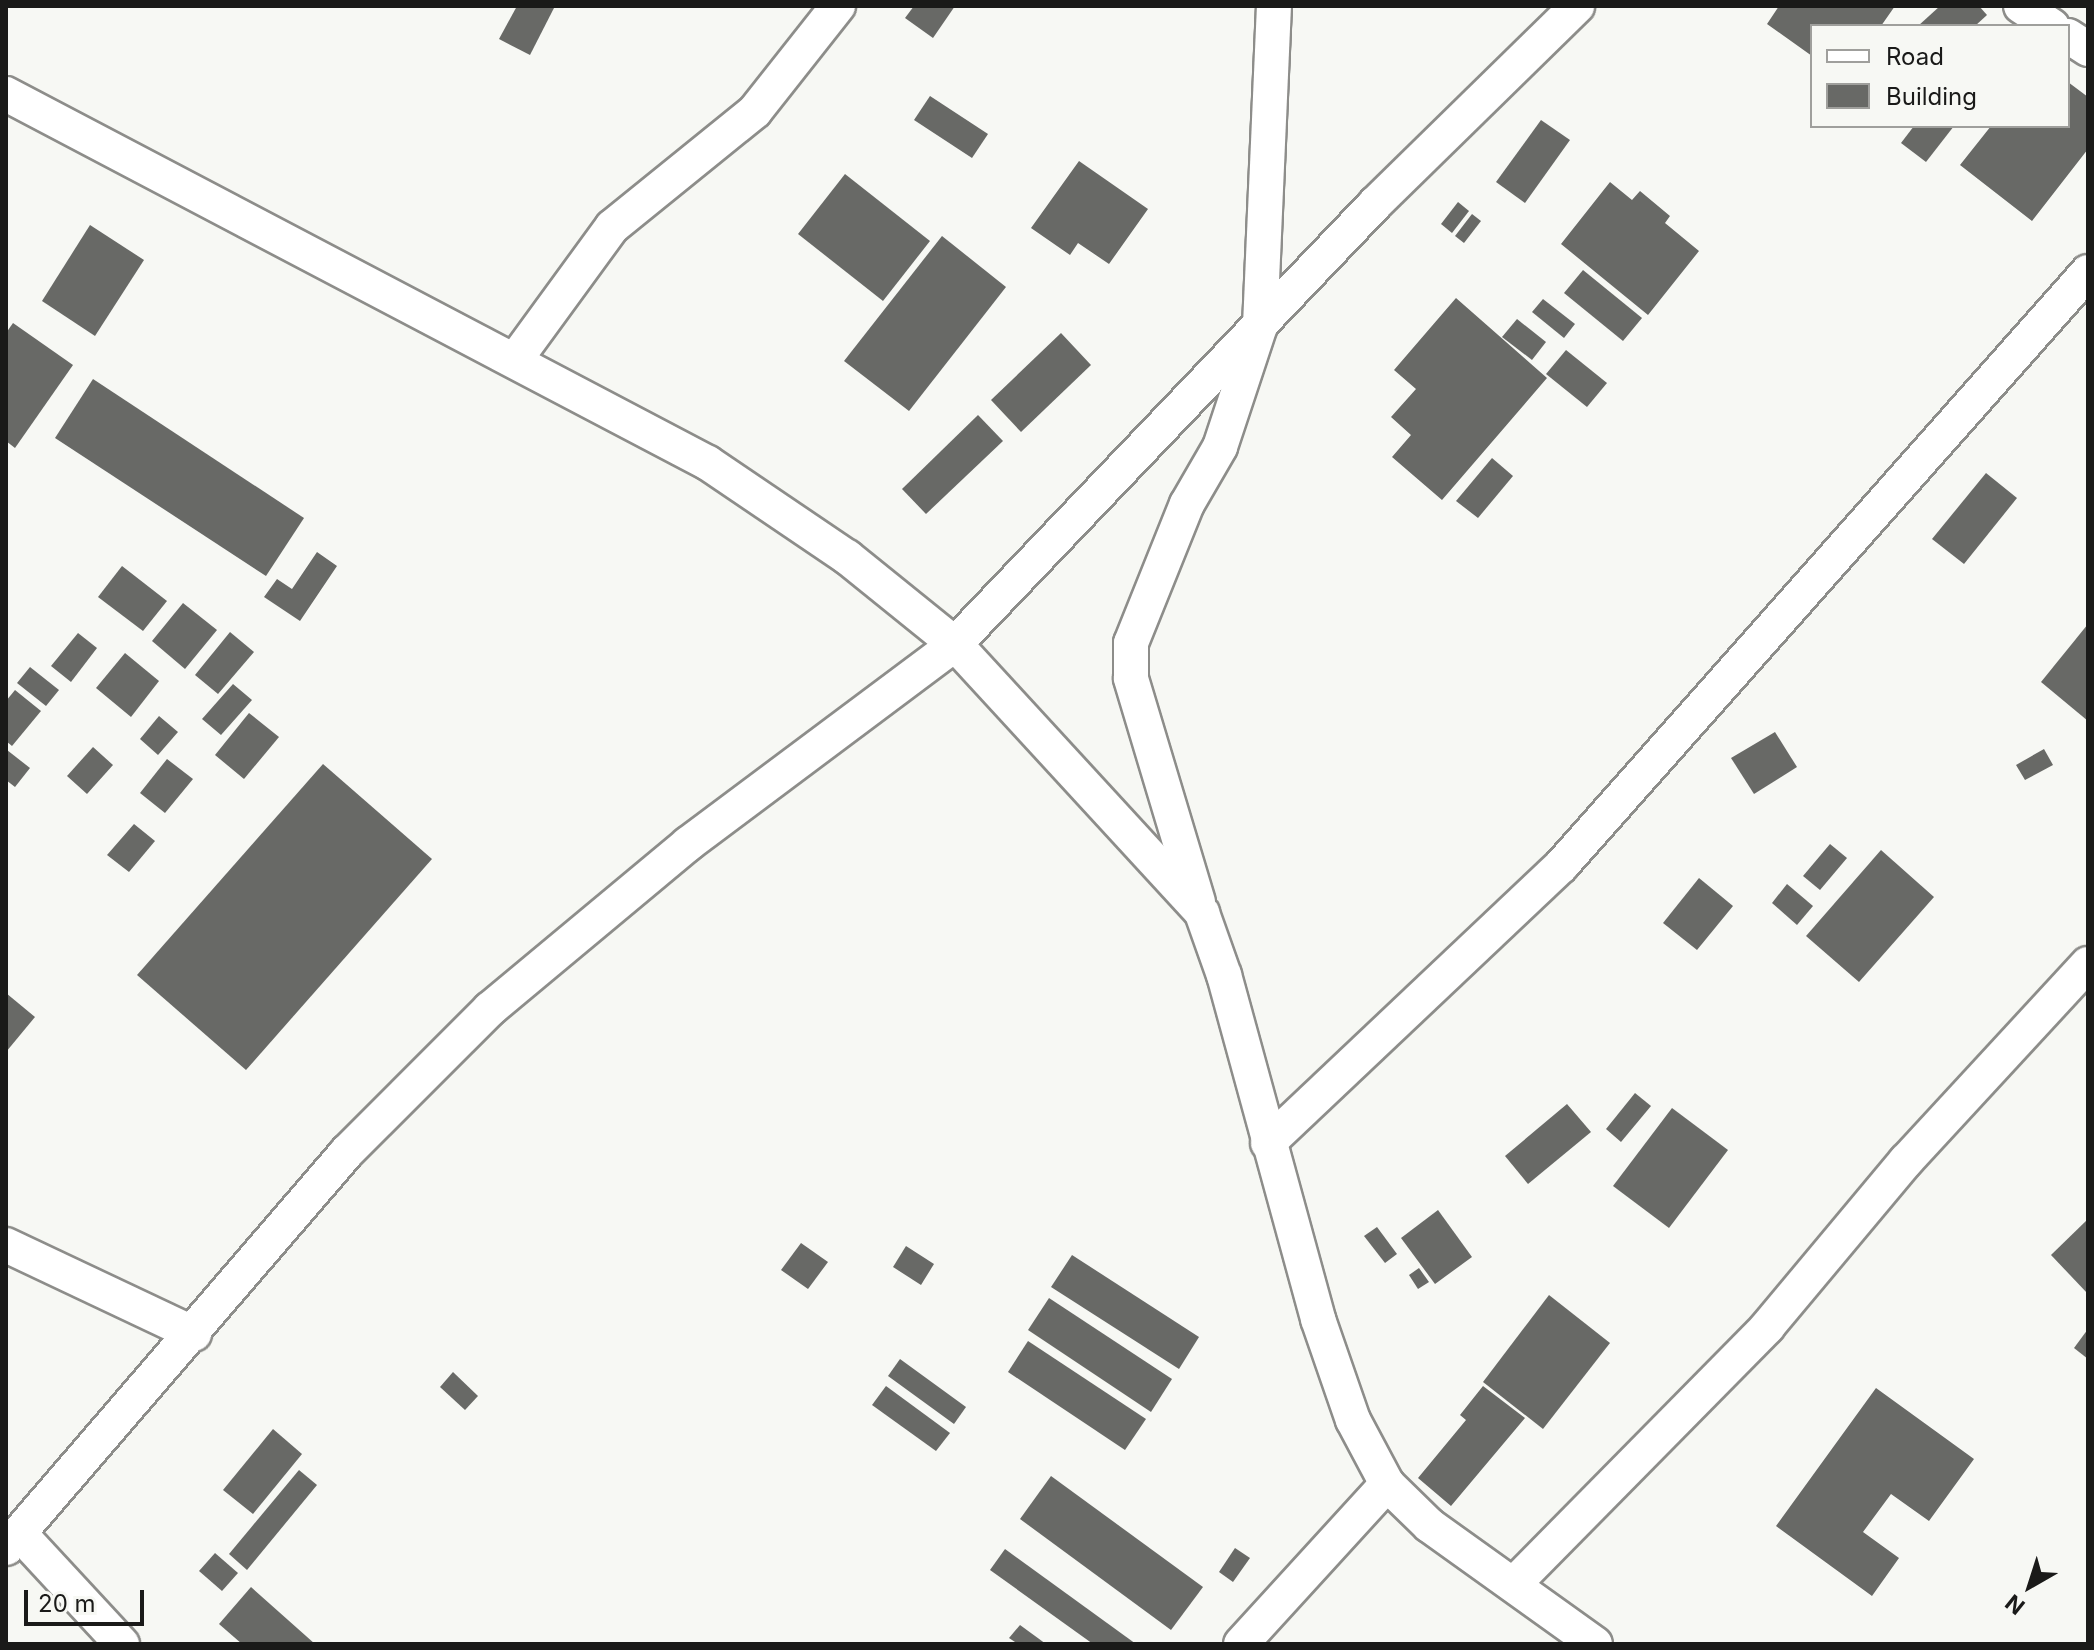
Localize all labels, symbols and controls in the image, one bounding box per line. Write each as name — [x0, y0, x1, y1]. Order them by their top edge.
legend — [1810, 24, 2070, 128]
text: Road — [1886, 42, 1944, 71]
text: Building — [1886, 82, 1977, 111]
north arrow — [1990, 1546, 2070, 1626]
scale bar — [28, 1574, 148, 1624]
text: 20 m — [38, 1589, 96, 1618]
text: N — [2000, 1589, 2030, 1620]

